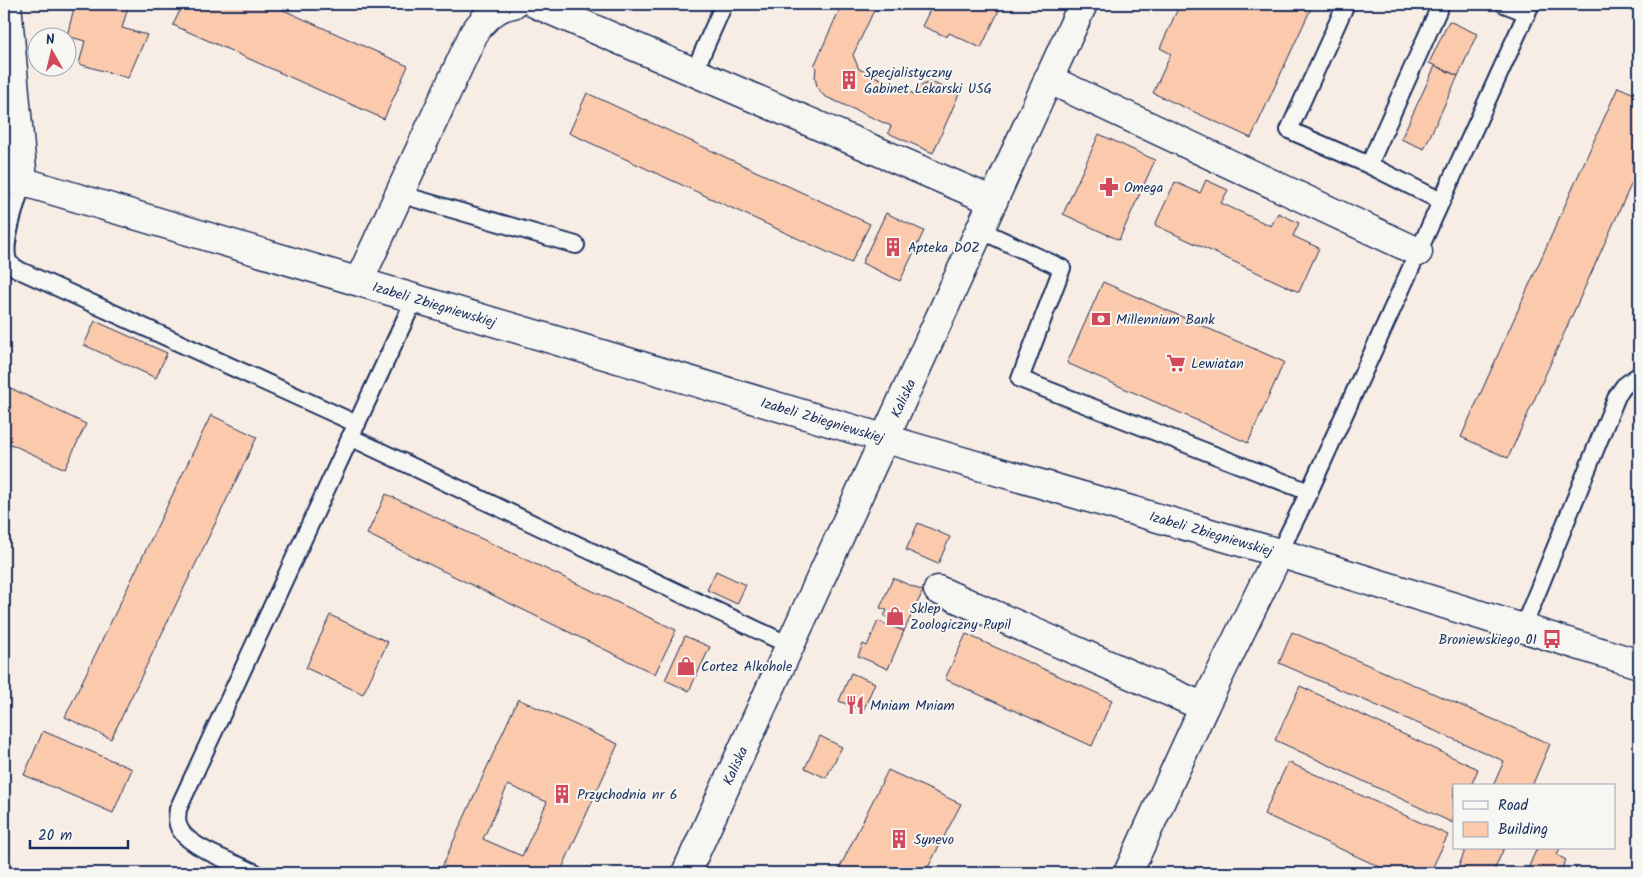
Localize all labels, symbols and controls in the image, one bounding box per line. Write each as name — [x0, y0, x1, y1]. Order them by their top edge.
north arrow — [28, 28, 78, 78]
text: N — [44, 29, 56, 52]
place label: Specjalistyczny Gabinet Lekarski USG — [864, 62, 992, 100]
building icon: Specjalistyczny Gabinet Lekarski USG — [838, 69, 860, 91]
pharmacy icon: Omega — [1098, 176, 1120, 198]
place label: Omega — [1124, 177, 1163, 199]
building icon: Apteka DOZ — [882, 236, 904, 258]
place label: Apteka DOZ — [908, 237, 980, 259]
street label: Izabeli Zbiegniewskiej — [370, 276, 499, 334]
bank icon: Millennium Bank — [1090, 308, 1112, 330]
place label: Millennium Bank — [1116, 309, 1215, 331]
supermarket icon: Lewiatan — [1165, 352, 1187, 374]
place label: Lewiatan — [1191, 353, 1244, 375]
street label: Kaliska — [885, 376, 922, 422]
street label: Izabeli Zbiegniewskiej — [758, 392, 887, 450]
street label: Izabeli Zbiegniewskiej — [1146, 506, 1276, 563]
place label: Sklep Zoologiczny Pupil — [910, 598, 1012, 636]
shop icon: Sklep Zoologiczny Pupil — [884, 605, 906, 627]
bus stop icon: Broniewskiego 01 — [1541, 628, 1563, 650]
place label: Broniewskiego 01 — [1438, 629, 1537, 651]
shop icon: Cortez Alkohole — [675, 655, 697, 677]
place label: Cortez Alkohole — [701, 656, 793, 678]
restaurant icon: Mniam Mniam — [844, 694, 866, 716]
place label: Mniam Mniam — [870, 695, 955, 717]
street label: Kaliska — [717, 743, 754, 789]
building icon: Przychodnia nr 6 — [551, 783, 573, 805]
place label: Przychodnia nr 6 — [577, 784, 678, 806]
legend — [1453, 784, 1616, 850]
text: Road — [1498, 794, 1529, 818]
scale bar — [30, 817, 128, 849]
text: Building — [1498, 818, 1548, 842]
text: 20 m — [38, 824, 72, 848]
building icon: Synevo — [888, 828, 910, 850]
place label: Synevo — [914, 829, 954, 851]

